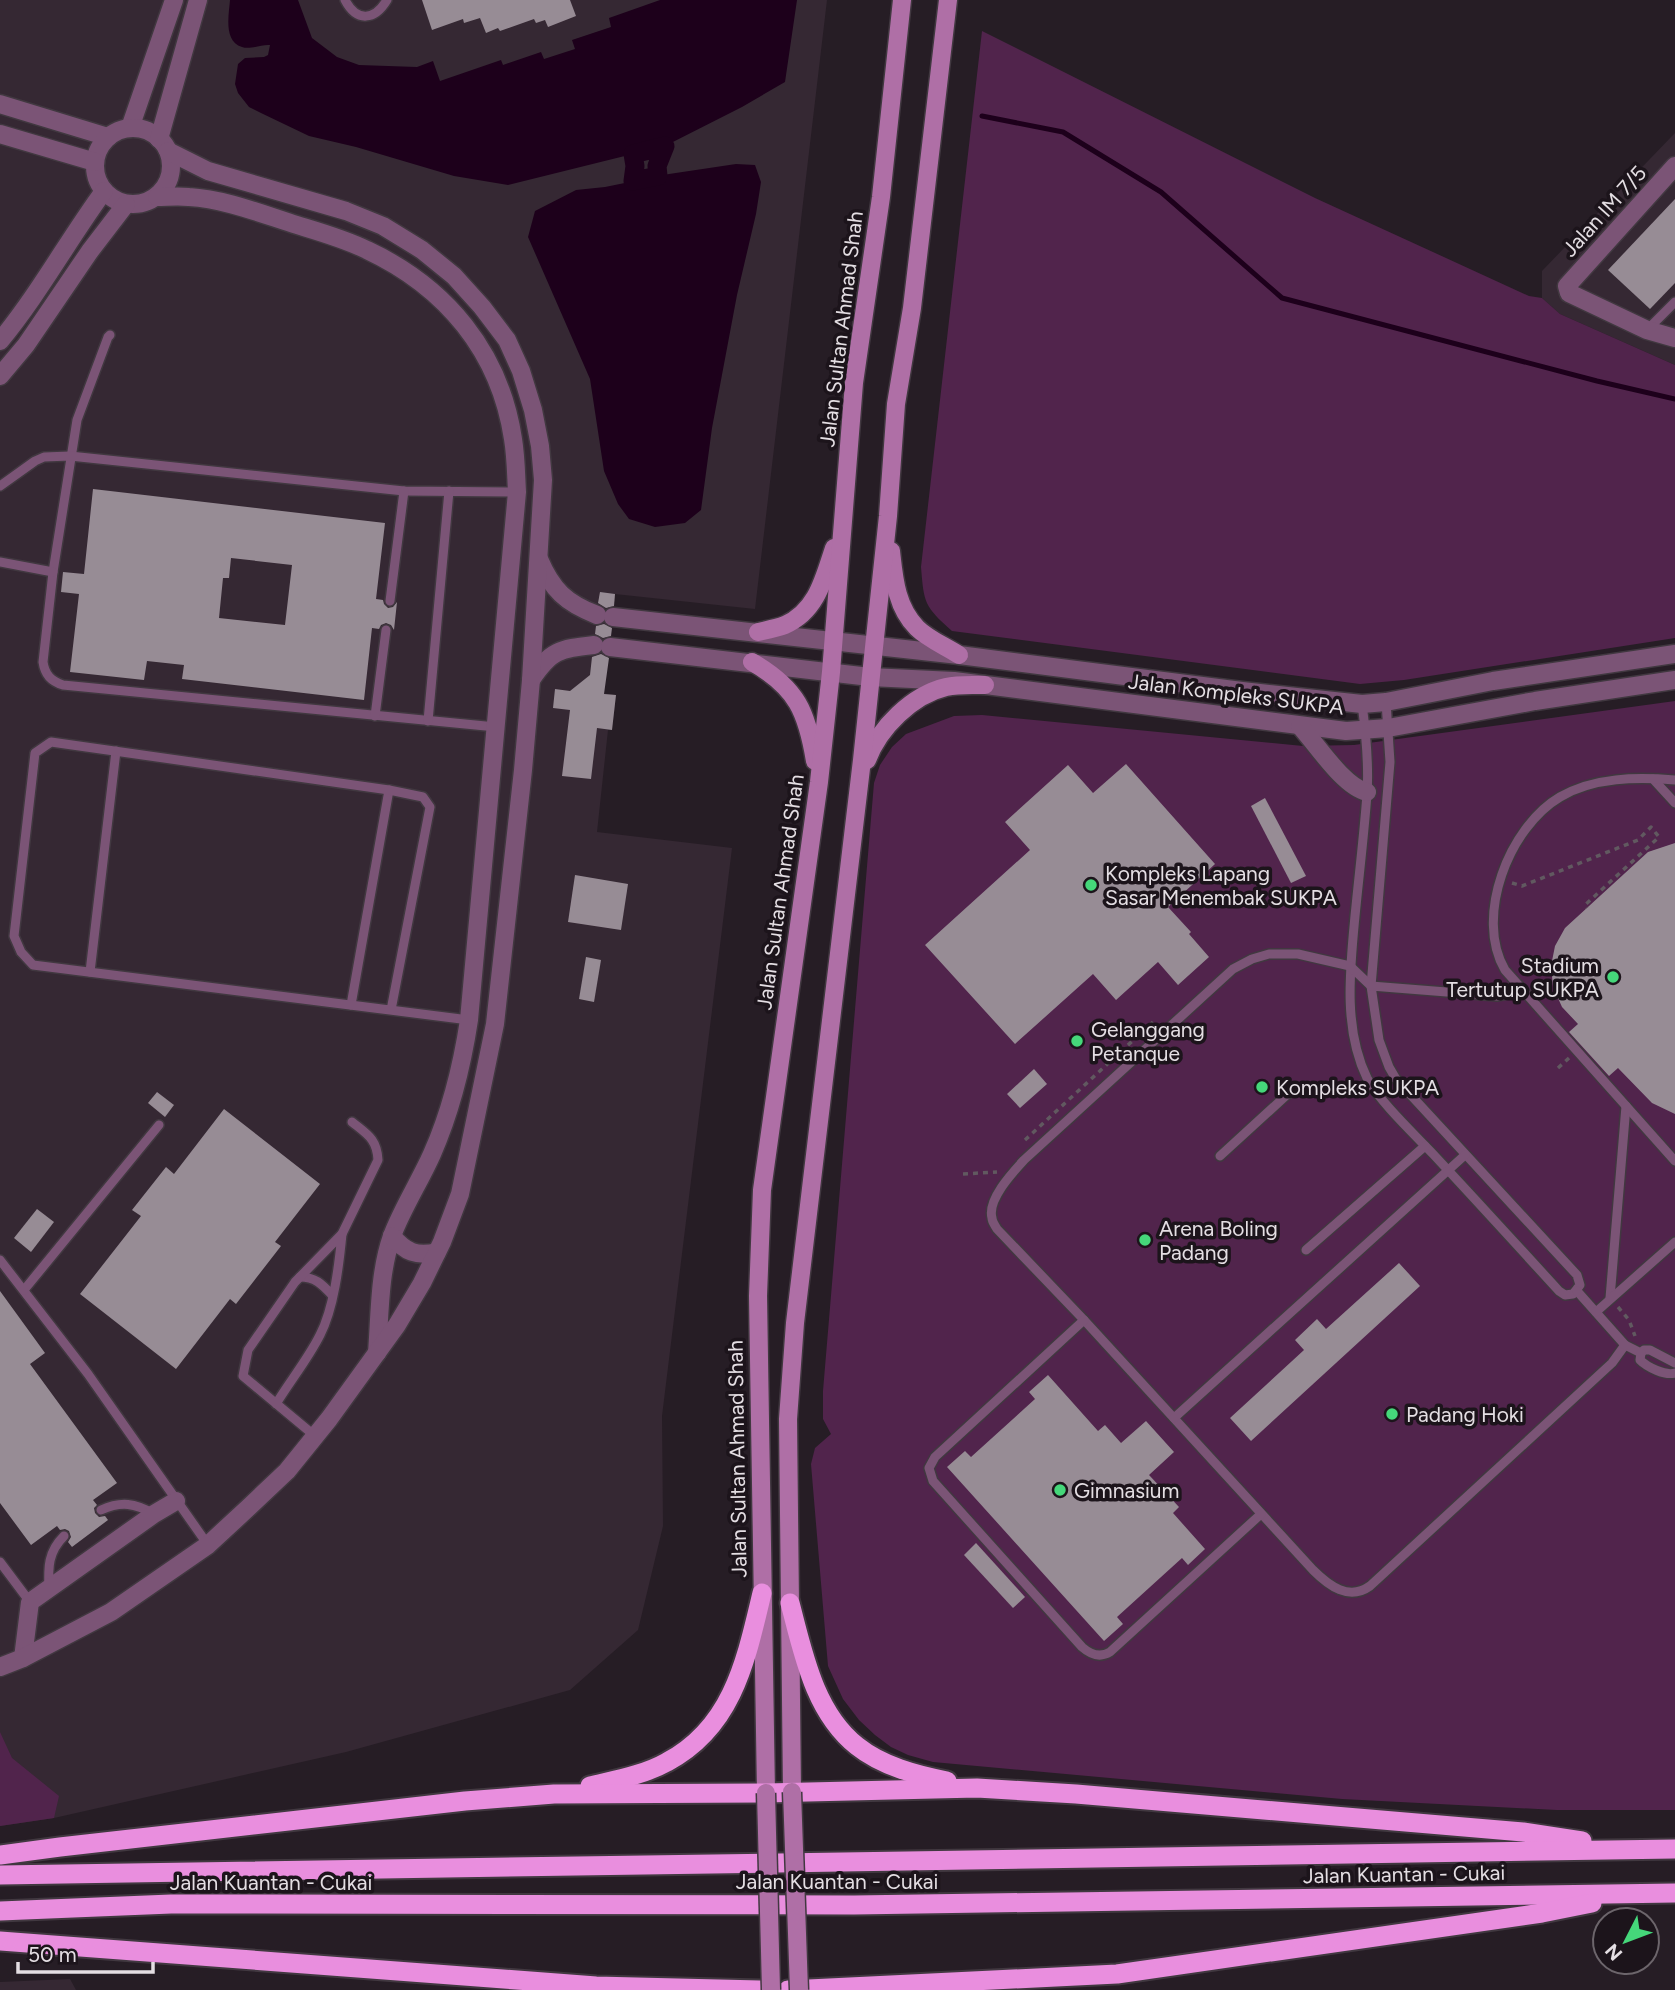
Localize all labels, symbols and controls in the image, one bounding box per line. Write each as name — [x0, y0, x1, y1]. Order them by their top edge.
street label: Jalan IM 7/5 — [1557, 160, 1651, 262]
street label: Jalan Sultan Ahmad Shah — [814, 210, 868, 448]
street label: Jalan Kompleks SUKPA — [1127, 668, 1345, 720]
street label: Jalan Sultan Ahmad Shah — [751, 773, 809, 1011]
place label: Kompleks Lapang Sasar Menembak SUKPA — [1105, 861, 1337, 910]
marker: Kompleks Lapang Sasar Menembak SUKPA — [1083, 877, 1099, 893]
place label: Stadium Tertutup SUKPA — [1446, 953, 1599, 1002]
marker: Stadium Tertutup SUKPA — [1605, 969, 1621, 985]
place label: Gelanggang Petanque — [1091, 1017, 1205, 1066]
marker: Gelanggang Petanque — [1069, 1033, 1085, 1049]
place label: Kompleks SUKPA — [1276, 1075, 1439, 1100]
marker: Kompleks SUKPA — [1254, 1079, 1270, 1095]
place label: Arena Boling Padang — [1159, 1216, 1278, 1265]
marker: Arena Boling Padang — [1137, 1232, 1153, 1248]
street label: Jalan Sultan Ahmad Shah — [722, 1340, 752, 1578]
place label: Padang Hoki — [1406, 1402, 1524, 1427]
marker: Padang Hoki — [1384, 1406, 1400, 1422]
place label: Gimnasium — [1074, 1478, 1179, 1503]
marker: Gimnasium — [1052, 1482, 1068, 1498]
street label: Jalan Kuantan - Cukai — [1303, 1860, 1505, 1888]
street label: Jalan Kuantan - Cukai — [736, 1869, 938, 1894]
street label: Jalan Kuantan - Cukai — [170, 1870, 372, 1895]
north arrow — [1591, 1906, 1661, 1976]
scale bar — [18, 1930, 152, 1974]
text: N — [1600, 1939, 1627, 1965]
text: 50 m — [28, 1942, 77, 1967]

